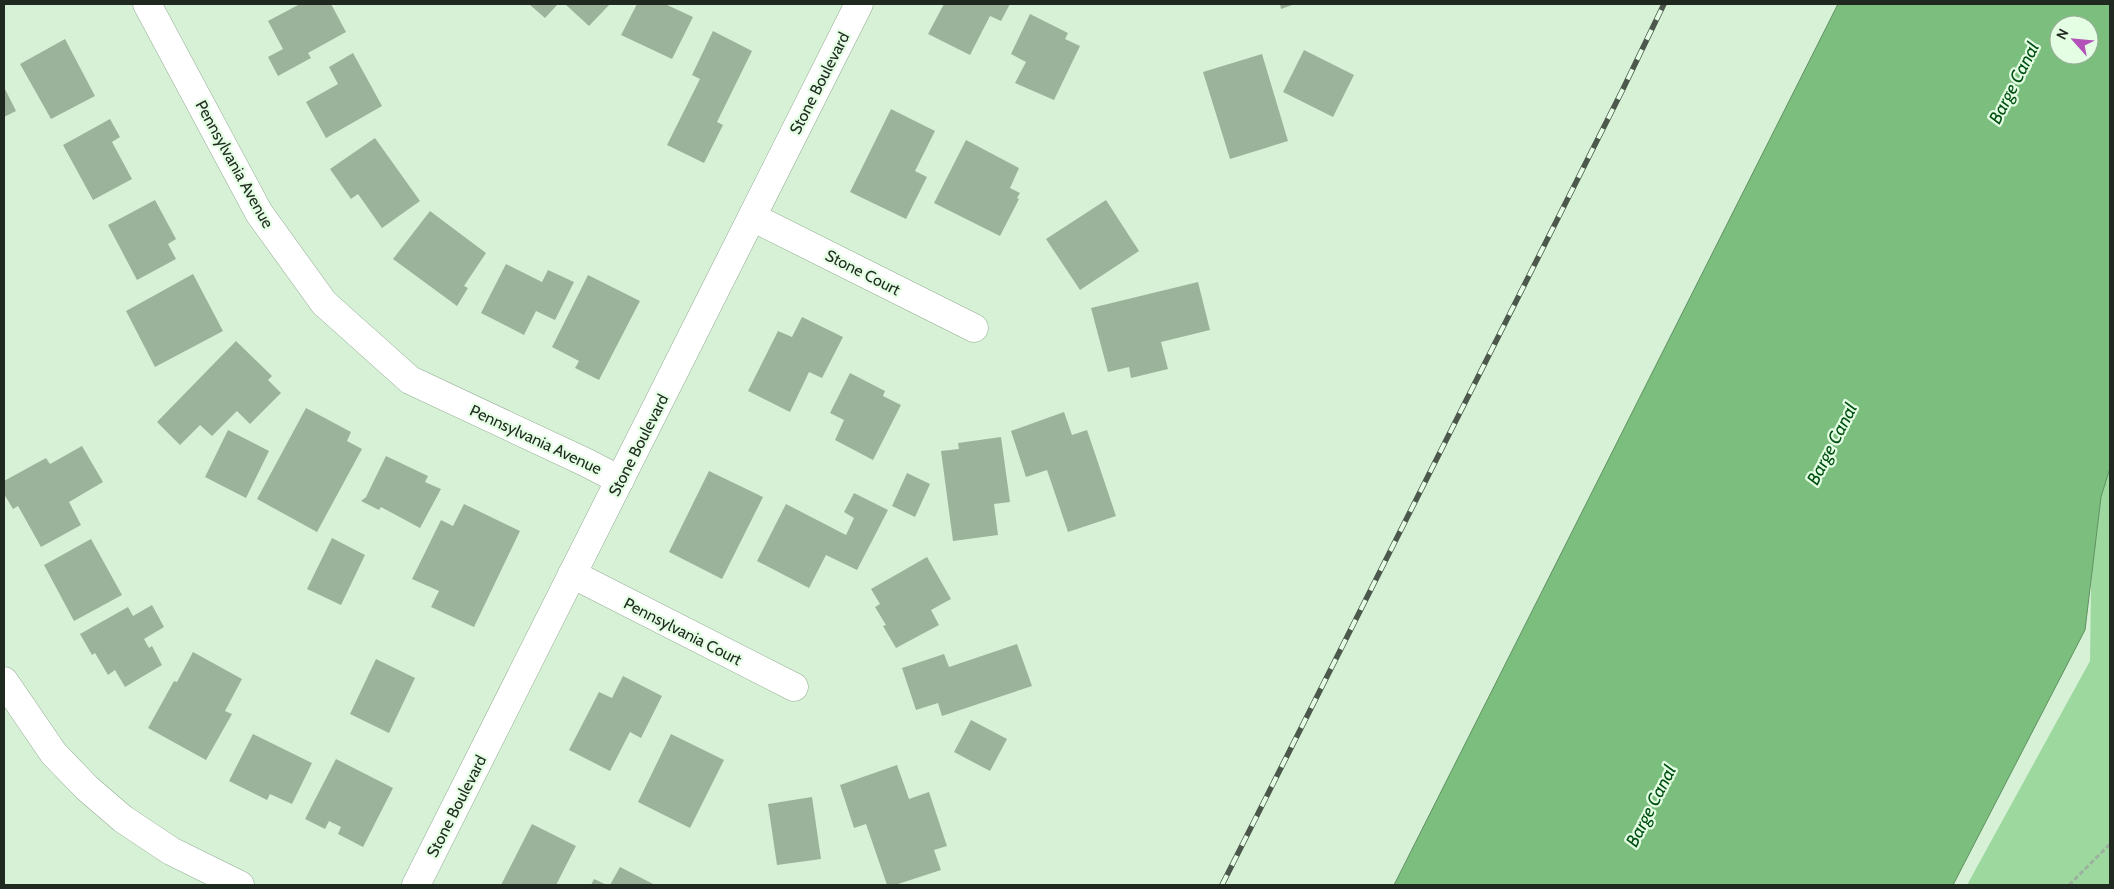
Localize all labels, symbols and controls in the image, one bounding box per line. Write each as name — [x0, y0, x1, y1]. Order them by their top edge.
north arrow — [2049, 15, 2099, 65]
text: N — [2052, 26, 2073, 43]
street label: Stone Boulevard — [786, 29, 853, 137]
water label: Barge Canal — [1984, 38, 2044, 127]
street label: Pennsylvania Avenue — [192, 97, 278, 231]
street label: Stone Court — [822, 246, 904, 300]
street label: Stone Boulevard — [605, 391, 672, 499]
water label: Barge Canal — [1802, 399, 1862, 488]
street label: Pennsylvania Avenue — [467, 401, 605, 478]
street label: Pennsylvania Court — [621, 594, 745, 670]
street label: Stone Boulevard — [423, 752, 490, 860]
water label: Barge Canal — [1621, 761, 1681, 850]

